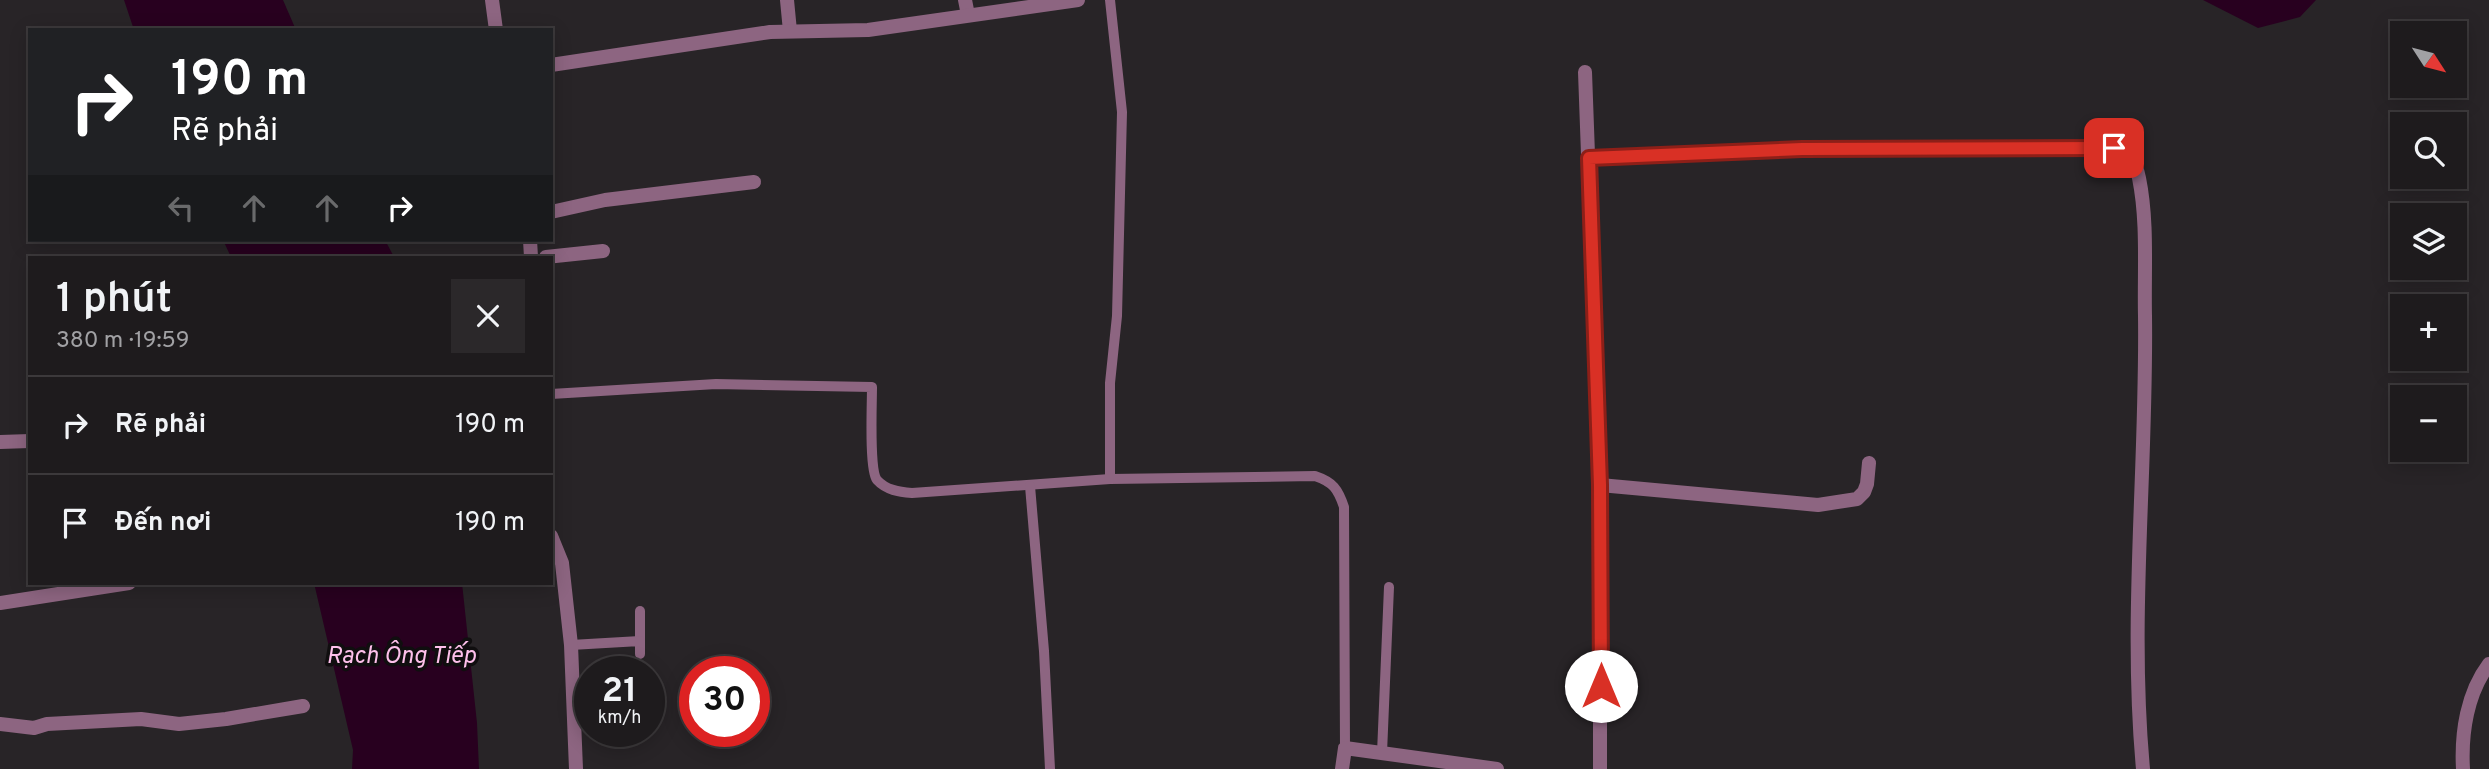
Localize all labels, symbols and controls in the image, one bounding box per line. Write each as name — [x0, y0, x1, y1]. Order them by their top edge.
north arrow — [2390, 21, 2468, 98]
map controls — [2390, 21, 2467, 462]
text: 190 m — [171, 51, 308, 113]
icon: right — [56, 56, 147, 147]
text: Rẽ phải — [171, 112, 278, 152]
button: search — [2390, 112, 2467, 189]
pin — [2084, 118, 2144, 178]
icon: arrive — [2095, 129, 2133, 167]
icon: left — [162, 189, 200, 227]
icon: ahead — [235, 189, 273, 227]
icon: ahead — [308, 189, 346, 227]
icon: right — [381, 189, 419, 227]
button: layers — [2390, 203, 2467, 280]
text: 1 phút — [56, 274, 172, 327]
button: close — [451, 279, 525, 353]
button: + — [2390, 294, 2467, 371]
text: 380 m · 19:59 — [56, 327, 189, 356]
button: − — [2390, 385, 2467, 462]
icon: right — [56, 406, 94, 444]
text: Rẽ phải — [115, 409, 206, 442]
text: 190 m — [455, 409, 525, 442]
icon: arrive — [56, 504, 94, 542]
text: Đến nơi — [115, 507, 211, 540]
text: 190 m — [455, 507, 525, 540]
water label: Rạch Ông Tiếp — [326, 640, 477, 672]
position arrow — [1564, 649, 1638, 723]
speed limit sign: 30 — [679, 656, 770, 747]
text: 21 — [602, 670, 637, 714]
text: km/h — [598, 707, 641, 730]

